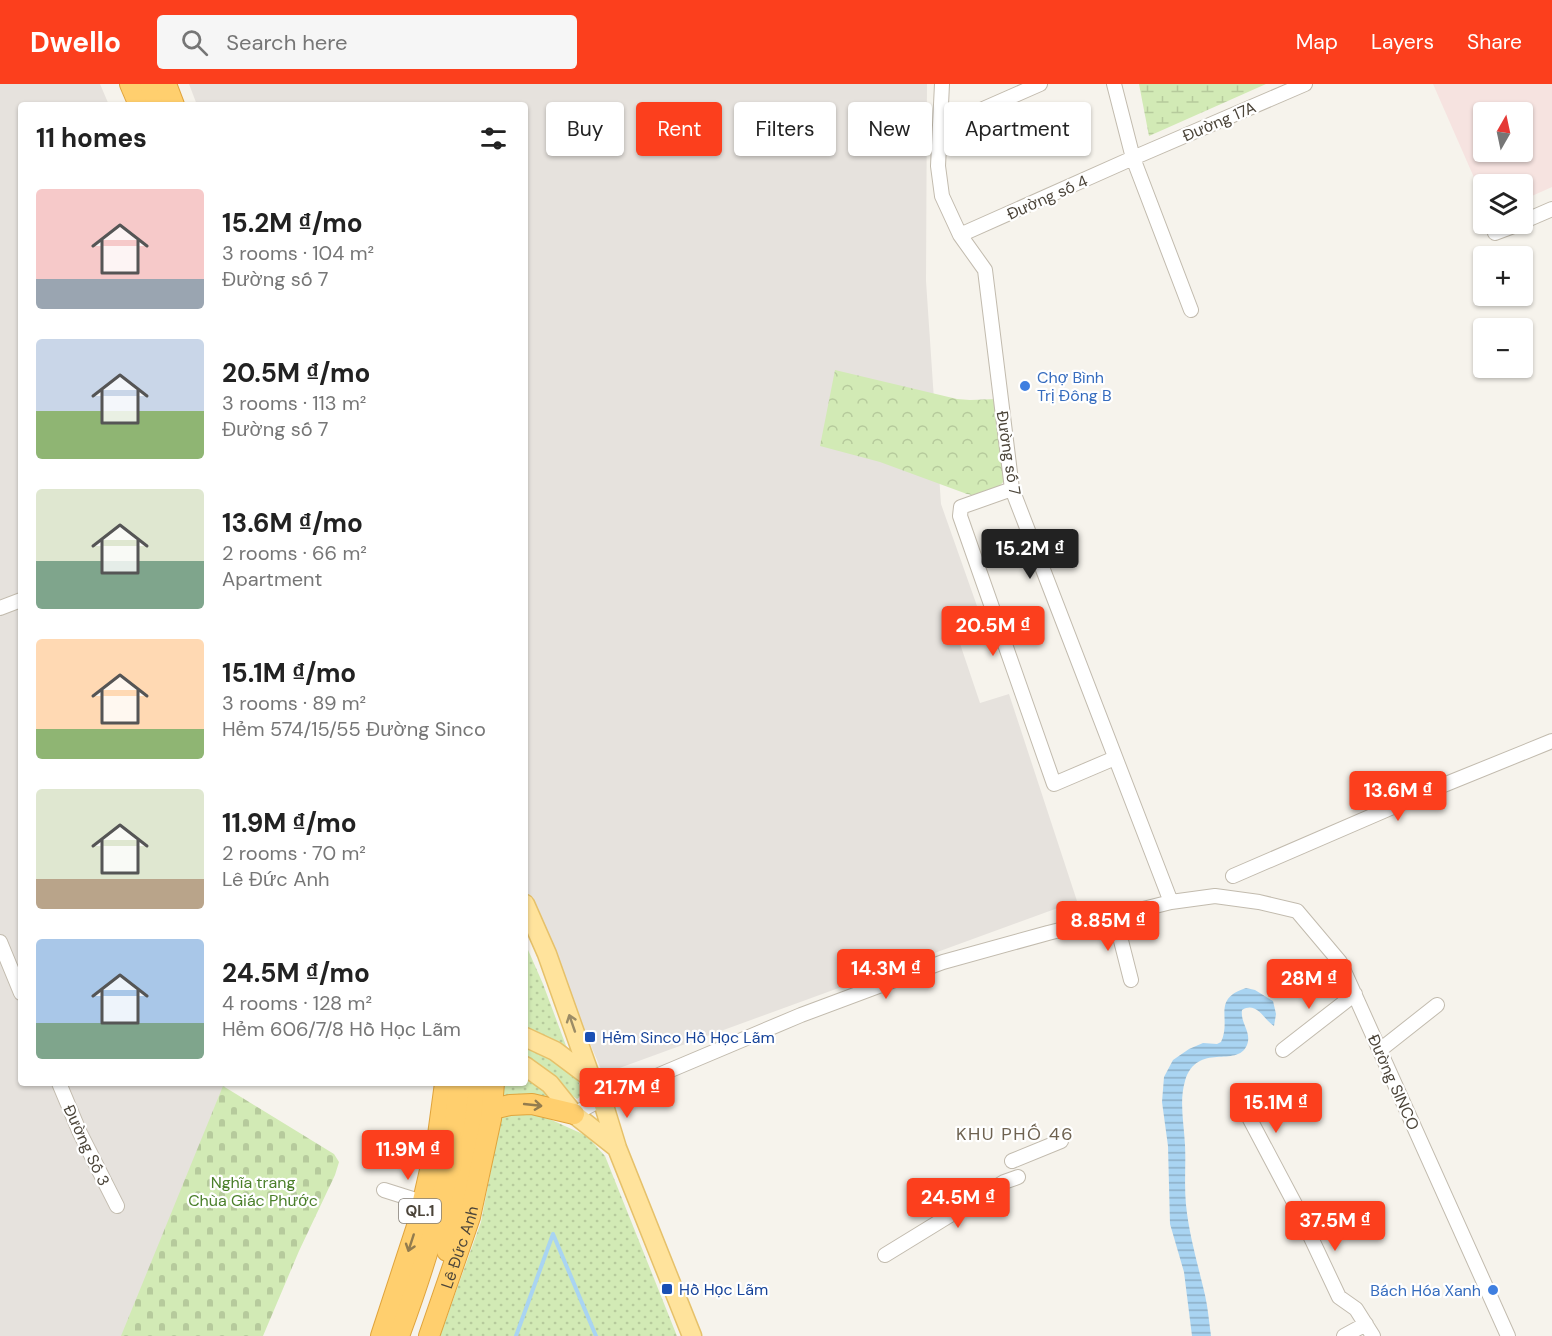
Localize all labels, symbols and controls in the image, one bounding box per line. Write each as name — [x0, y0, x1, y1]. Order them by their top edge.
search box — [157, 15, 577, 69]
text: Dwello — [30, 24, 121, 61]
icon: search — [178, 26, 211, 59]
text: Search here — [226, 28, 348, 57]
text: Map — [1296, 28, 1338, 56]
text: Layers — [1371, 28, 1434, 56]
text: Share — [1467, 28, 1522, 56]
street label: Đường 17A — [1179, 96, 1259, 146]
chip: Buy — [546, 102, 624, 156]
chip: Rent — [636, 102, 722, 156]
chip: Filters — [734, 102, 836, 156]
chip: New — [848, 102, 932, 156]
chip: Apartment — [944, 102, 1091, 156]
north arrow — [1473, 102, 1533, 162]
map controls — [1473, 102, 1533, 378]
text: 11 homes — [36, 121, 147, 155]
icon: filters — [477, 122, 510, 155]
street label: Đường số 4 — [1003, 170, 1091, 225]
button: layers — [1473, 174, 1533, 234]
text: 15.2M ₫/mo — [222, 206, 363, 240]
icon: home — [84, 213, 156, 285]
text: 3 rooms · 104 m² — [222, 240, 374, 266]
button: + — [1473, 246, 1533, 306]
text: Đường số 7 — [222, 266, 329, 292]
button: − — [1473, 318, 1533, 378]
text: 20.5M ₫/mo — [222, 356, 370, 390]
icon: home — [84, 363, 156, 435]
place label: Chợ Bình Trị Đông B — [1037, 367, 1112, 406]
marker: Chợ Bình Trị Đông B — [1018, 379, 1032, 393]
text: 3 rooms · 113 m² — [222, 390, 366, 416]
street label: Đường số 7 — [991, 409, 1026, 497]
text: Đường số 7 — [222, 416, 329, 442]
text: 13.6M ₫/mo — [222, 506, 363, 540]
icon: home — [84, 513, 156, 585]
pin: 15.2M ₫ — [975, 529, 1085, 580]
text: 15.2M ₫ — [996, 535, 1064, 561]
text: 2 rooms · 66 m² — [222, 540, 367, 566]
text: Apartment — [222, 566, 322, 592]
pin: 20.5M ₫ — [938, 606, 1048, 657]
text: 20.5M ₫ — [956, 612, 1030, 638]
text: 15.1M ₫/mo — [222, 656, 356, 690]
icon: home — [84, 663, 156, 735]
text: 3 rooms · 89 m² — [222, 690, 366, 716]
text: Hẻm 574/15/55 Đường Sinco — [222, 716, 486, 742]
pin: 13.6M ₫ — [1343, 771, 1453, 822]
text: 13.6M ₫ — [1363, 777, 1433, 803]
text: 11.9M ₫/mo — [222, 806, 357, 840]
icon: home — [84, 813, 156, 885]
text: 2 rooms · 70 m² — [222, 840, 366, 866]
text: Lê Đức Anh — [222, 866, 329, 892]
pin: 8.85M ₫ — [1053, 901, 1163, 952]
text: 8.85M ₫ — [1070, 907, 1146, 933]
pin: 14.3M ₫ — [831, 949, 941, 1000]
text: 14.3M ₫ — [851, 955, 921, 981]
text: 24.5M ₫/mo — [222, 956, 370, 990]
pin: 28M ₫ — [1267, 959, 1351, 1010]
icon: home — [84, 963, 156, 1035]
text: 28M ₫ — [1281, 965, 1337, 991]
text: 4 rooms · 128 m² — [222, 990, 372, 1016]
one-way arrow — [566, 1014, 577, 1033]
text: Hẻm 606/7/8 Hồ Học Lãm — [222, 1016, 461, 1042]
place label: Hẻm Sinco Hồ Học Lãm — [602, 1027, 775, 1048]
marker: Hẻm Sinco Hồ Học Lãm — [583, 1030, 597, 1044]
street label: Đường SINCO — [1363, 1031, 1424, 1133]
pin: 21.7M ₫ — [572, 1068, 682, 1119]
text: 21.7M ₫ — [594, 1074, 660, 1100]
pin: 15.1M ₫ — [1221, 1083, 1331, 1134]
text: 15.1M ₫ — [1244, 1089, 1308, 1115]
one-way arrow — [523, 1100, 542, 1111]
street label: Đường Số 3 — [59, 1101, 115, 1189]
district label: KHU PHỐ 46 — [956, 1122, 1074, 1146]
pin: 11.9M ₫ — [353, 1130, 463, 1181]
text: 11.9M ₫ — [376, 1136, 440, 1162]
park label: Nghĩa trang Chùa Giác Phước — [188, 1172, 318, 1211]
pin: 24.5M ₫ — [903, 1178, 1013, 1229]
text: 24.5M ₫ — [921, 1184, 995, 1210]
road number: QL.1 — [399, 1199, 441, 1223]
pin: 37.5M ₫ — [1280, 1201, 1390, 1252]
street label: Lê Đức Anh — [436, 1204, 483, 1291]
text: 37.5M ₫ — [1299, 1207, 1371, 1233]
one-way arrow — [405, 1233, 416, 1252]
place label: Hồ Học Lãm — [679, 1279, 768, 1300]
place label: Bách Hóa Xanh — [1370, 1280, 1481, 1301]
marker: Hồ Học Lãm — [660, 1282, 674, 1296]
marker: Bách Hóa Xanh — [1486, 1283, 1500, 1297]

